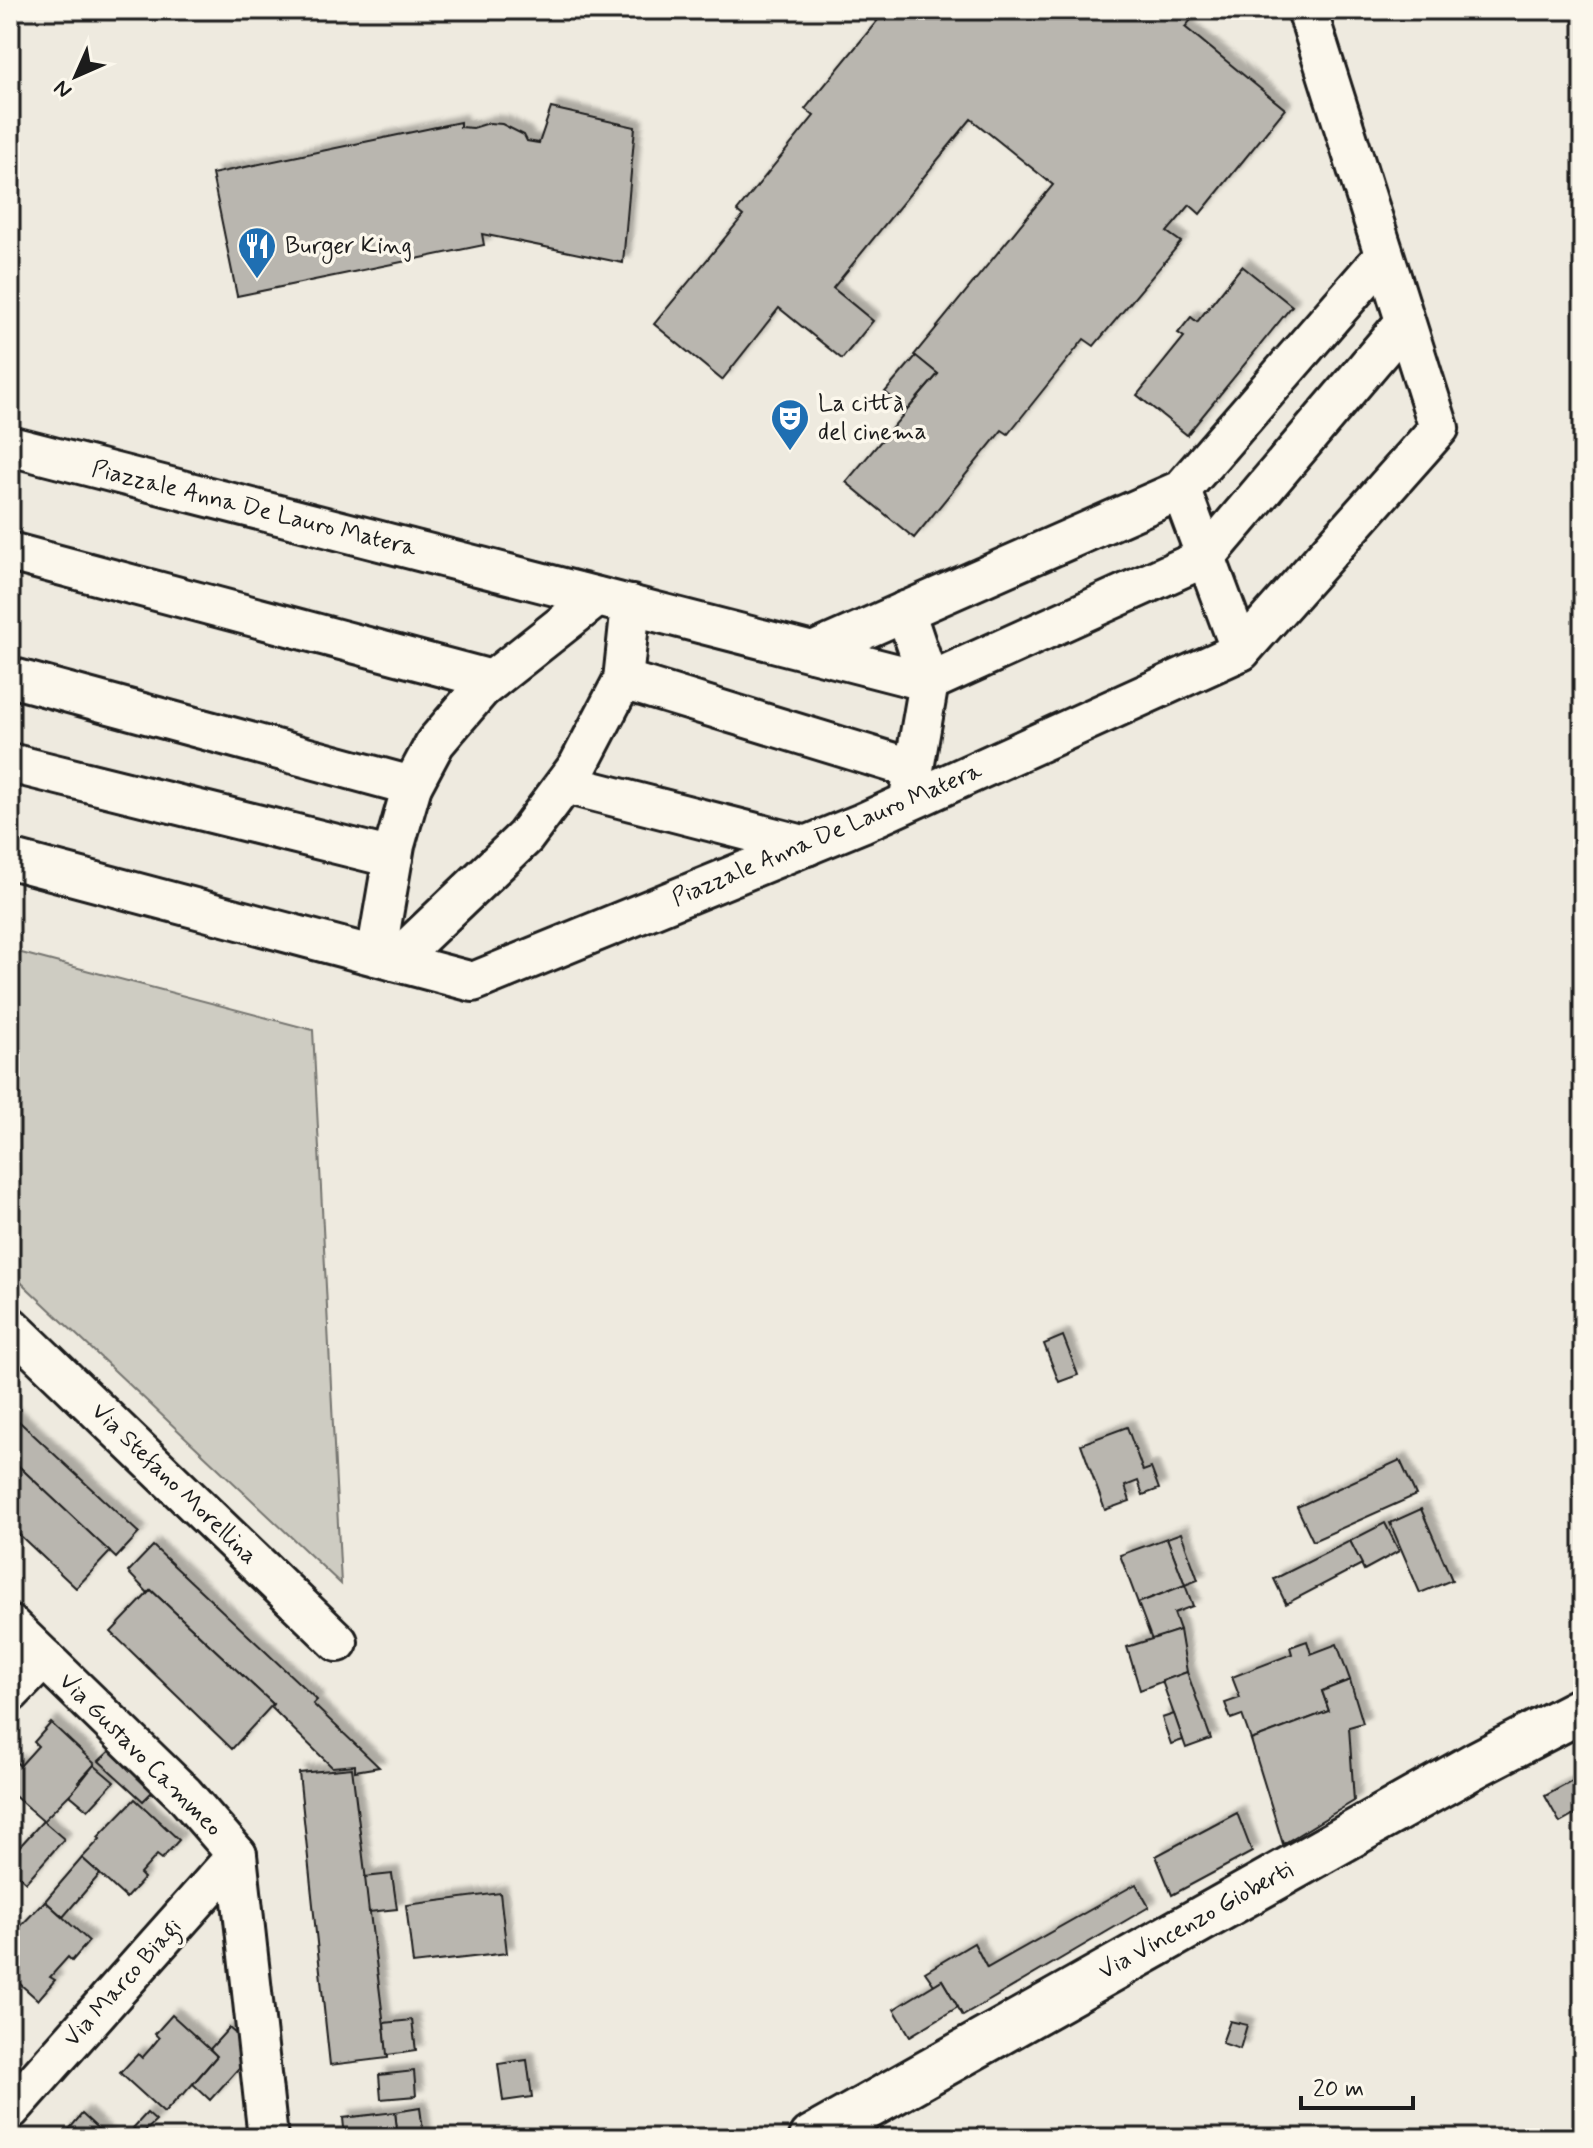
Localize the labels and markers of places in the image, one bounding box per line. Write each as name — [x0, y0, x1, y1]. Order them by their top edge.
restaurant icon: Burger King — [236, 225, 278, 280]
place label: Burger King — [285, 231, 412, 264]
place label: La città del cinema — [818, 389, 927, 448]
theatre icon: La città del cinema — [769, 397, 811, 452]

